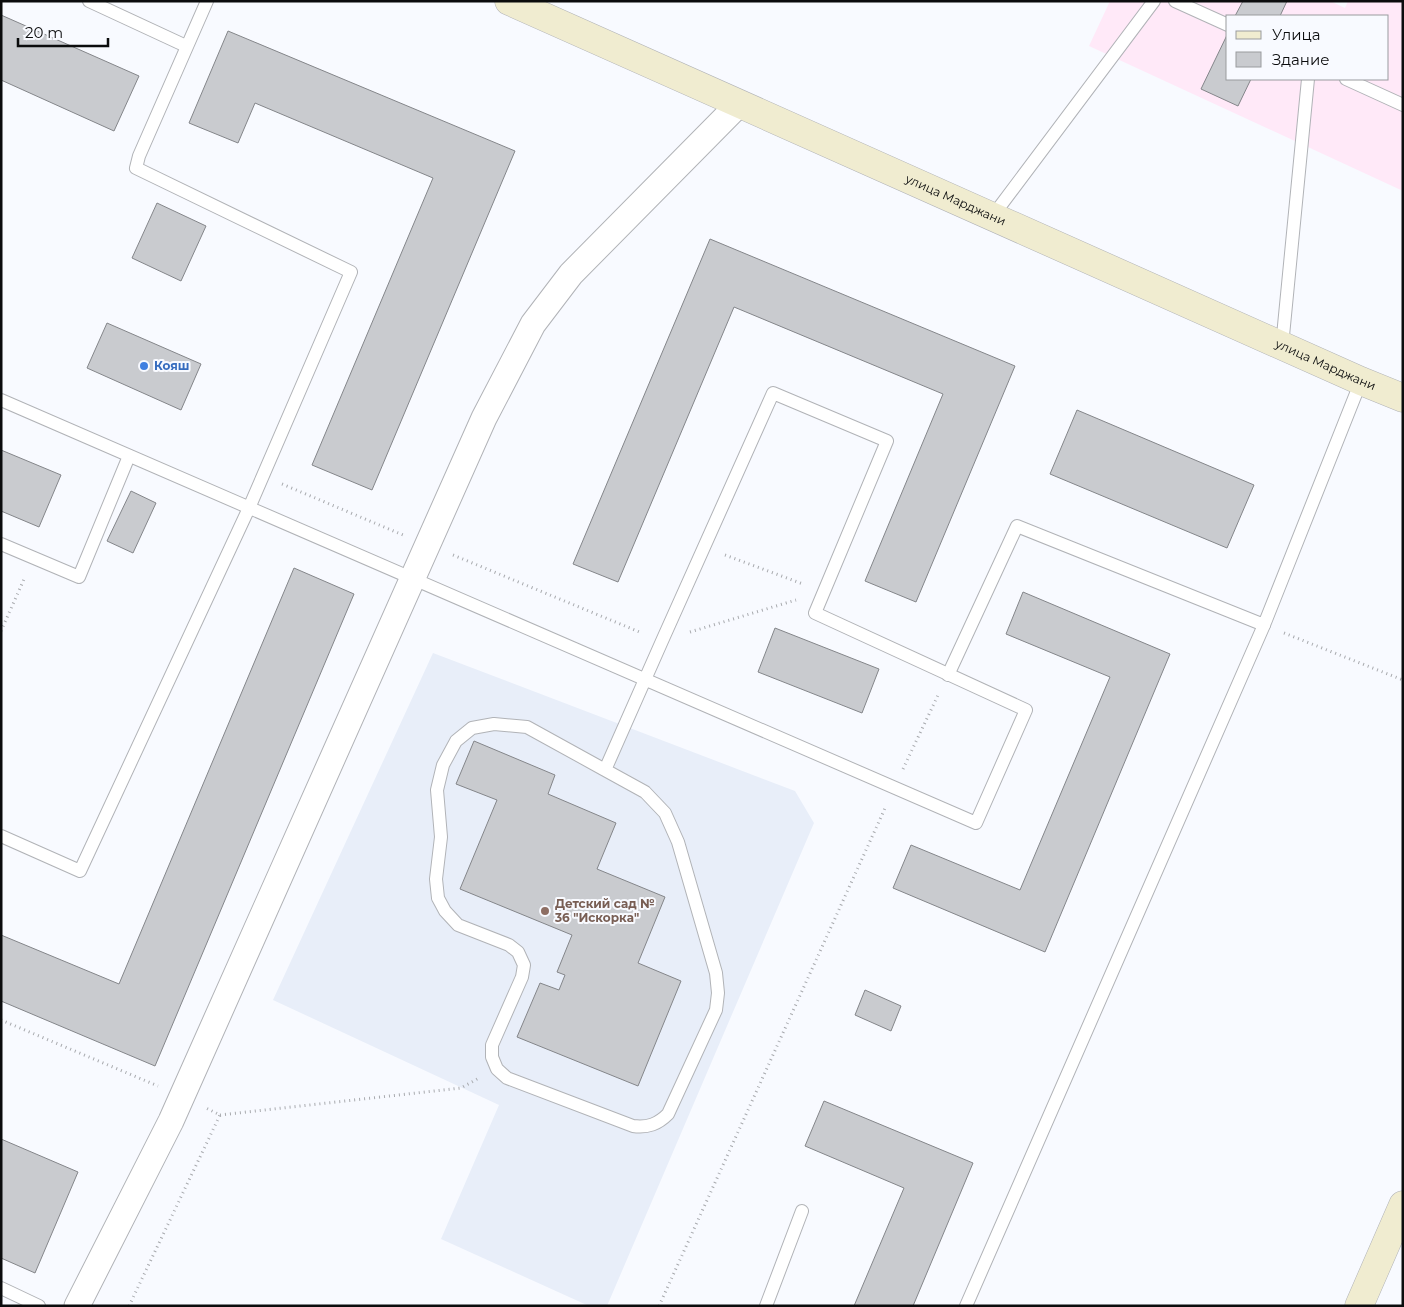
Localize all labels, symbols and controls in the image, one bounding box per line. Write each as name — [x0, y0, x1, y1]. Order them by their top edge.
scale bar — [18, 15, 108, 47]
legend — [1226, 15, 1389, 80]
text: 20 m — [25, 23, 63, 42]
text: Улица — [1272, 25, 1320, 44]
text: Здание — [1272, 50, 1330, 69]
street label: улица Марджани — [902, 170, 1008, 229]
street label: улица Марджани — [1272, 335, 1378, 393]
place label: Кояш — [154, 358, 189, 373]
marker: Кояш — [138, 360, 150, 372]
place label: Детский сад № 36 "Искорка" — [554, 896, 655, 925]
marker: Детский сад № 36 "Искорка" — [539, 905, 551, 917]

